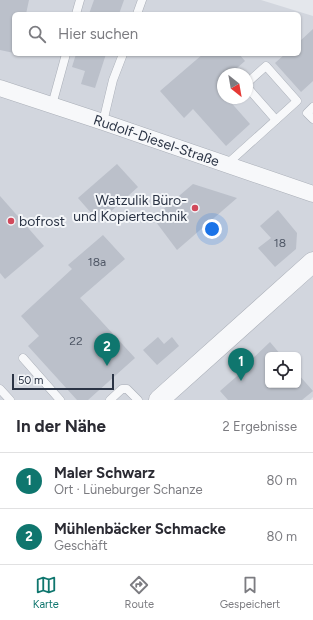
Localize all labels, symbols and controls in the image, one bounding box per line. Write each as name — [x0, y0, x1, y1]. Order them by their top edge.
search box — [12, 12, 301, 56]
icon: search — [26, 23, 48, 45]
text: Hier suchen — [58, 25, 138, 43]
north arrow — [217, 68, 253, 104]
street label: Rudolf-Diesel-Straße — [91, 111, 222, 170]
place label: Watzulik Büro- und Kopiertechnik — [73, 192, 187, 225]
marker: Watzulik Büro- und Kopiertechnik — [190, 203, 200, 213]
place label: bofrost — [19, 213, 65, 230]
marker: bofrost — [6, 216, 16, 226]
your location — [202, 219, 222, 239]
house number: 18 — [274, 236, 286, 250]
house number: 18a — [88, 255, 106, 269]
pin: 2 — [94, 333, 120, 366]
house number: 22 — [69, 334, 83, 348]
pin: 1 — [228, 348, 254, 381]
map controls — [265, 352, 301, 388]
button: locate — [265, 352, 301, 388]
scale bar — [12, 372, 114, 391]
text: 50 m — [18, 374, 43, 387]
text: In der Nähe — [16, 416, 106, 436]
text: 2 Ergebnisse — [223, 419, 297, 434]
text: Maler Schwarz — [54, 464, 155, 482]
text: 1 — [26, 473, 32, 488]
text: 80 m — [266, 473, 297, 488]
text: Ort · Lüneburger Schanze — [54, 482, 203, 497]
text: Mühlenbäcker Schmacke — [54, 520, 226, 538]
text: 2 — [25, 529, 33, 544]
text: 80 m — [266, 529, 297, 544]
text: Geschäft — [54, 538, 108, 553]
tab: Karte — [33, 574, 59, 611]
tab: Route — [125, 574, 154, 611]
tab: Gespeichert — [220, 574, 280, 611]

